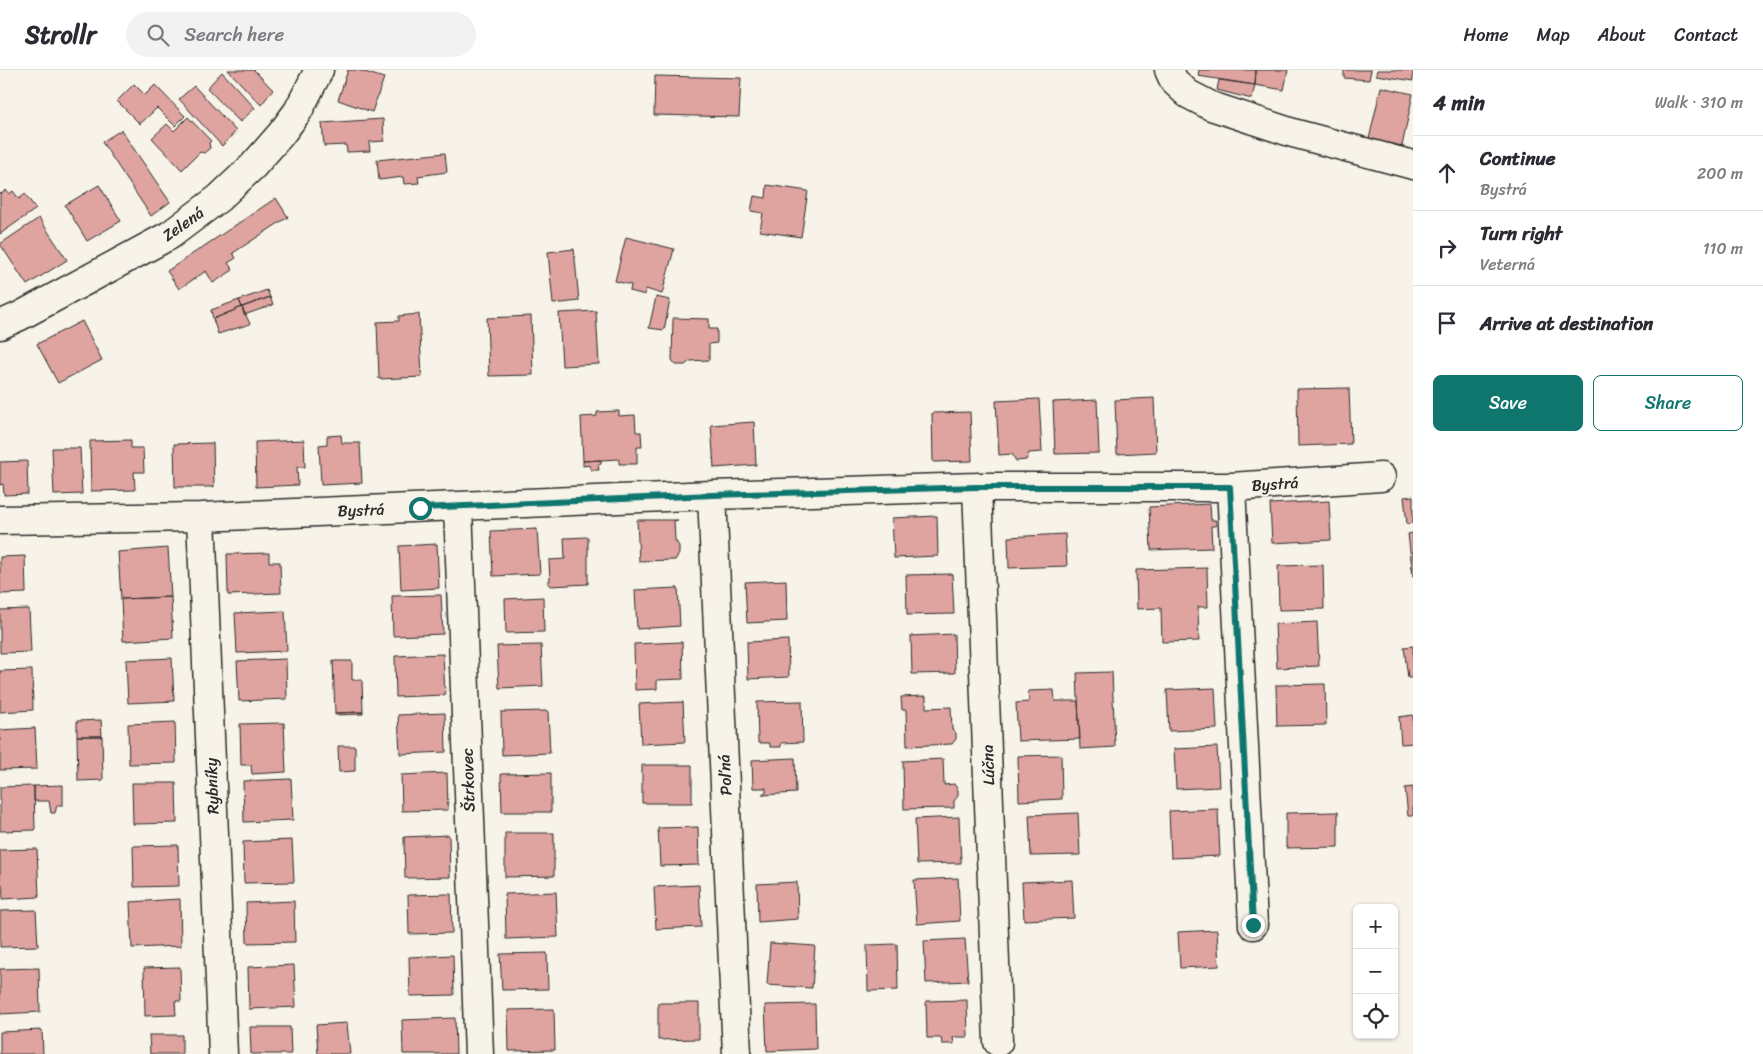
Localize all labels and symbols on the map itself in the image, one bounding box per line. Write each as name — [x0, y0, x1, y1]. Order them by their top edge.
street label: Zelená — [156, 199, 210, 249]
street label: Bystrá — [1251, 468, 1299, 500]
street label: Bystrá — [337, 495, 385, 525]
route start — [409, 497, 432, 520]
street label: Lúčna — [973, 744, 1003, 786]
street label: Štrkovec — [452, 748, 484, 812]
street label: Poľná — [709, 754, 741, 796]
street label: Rybníky — [196, 757, 227, 815]
route end — [1242, 914, 1265, 937]

